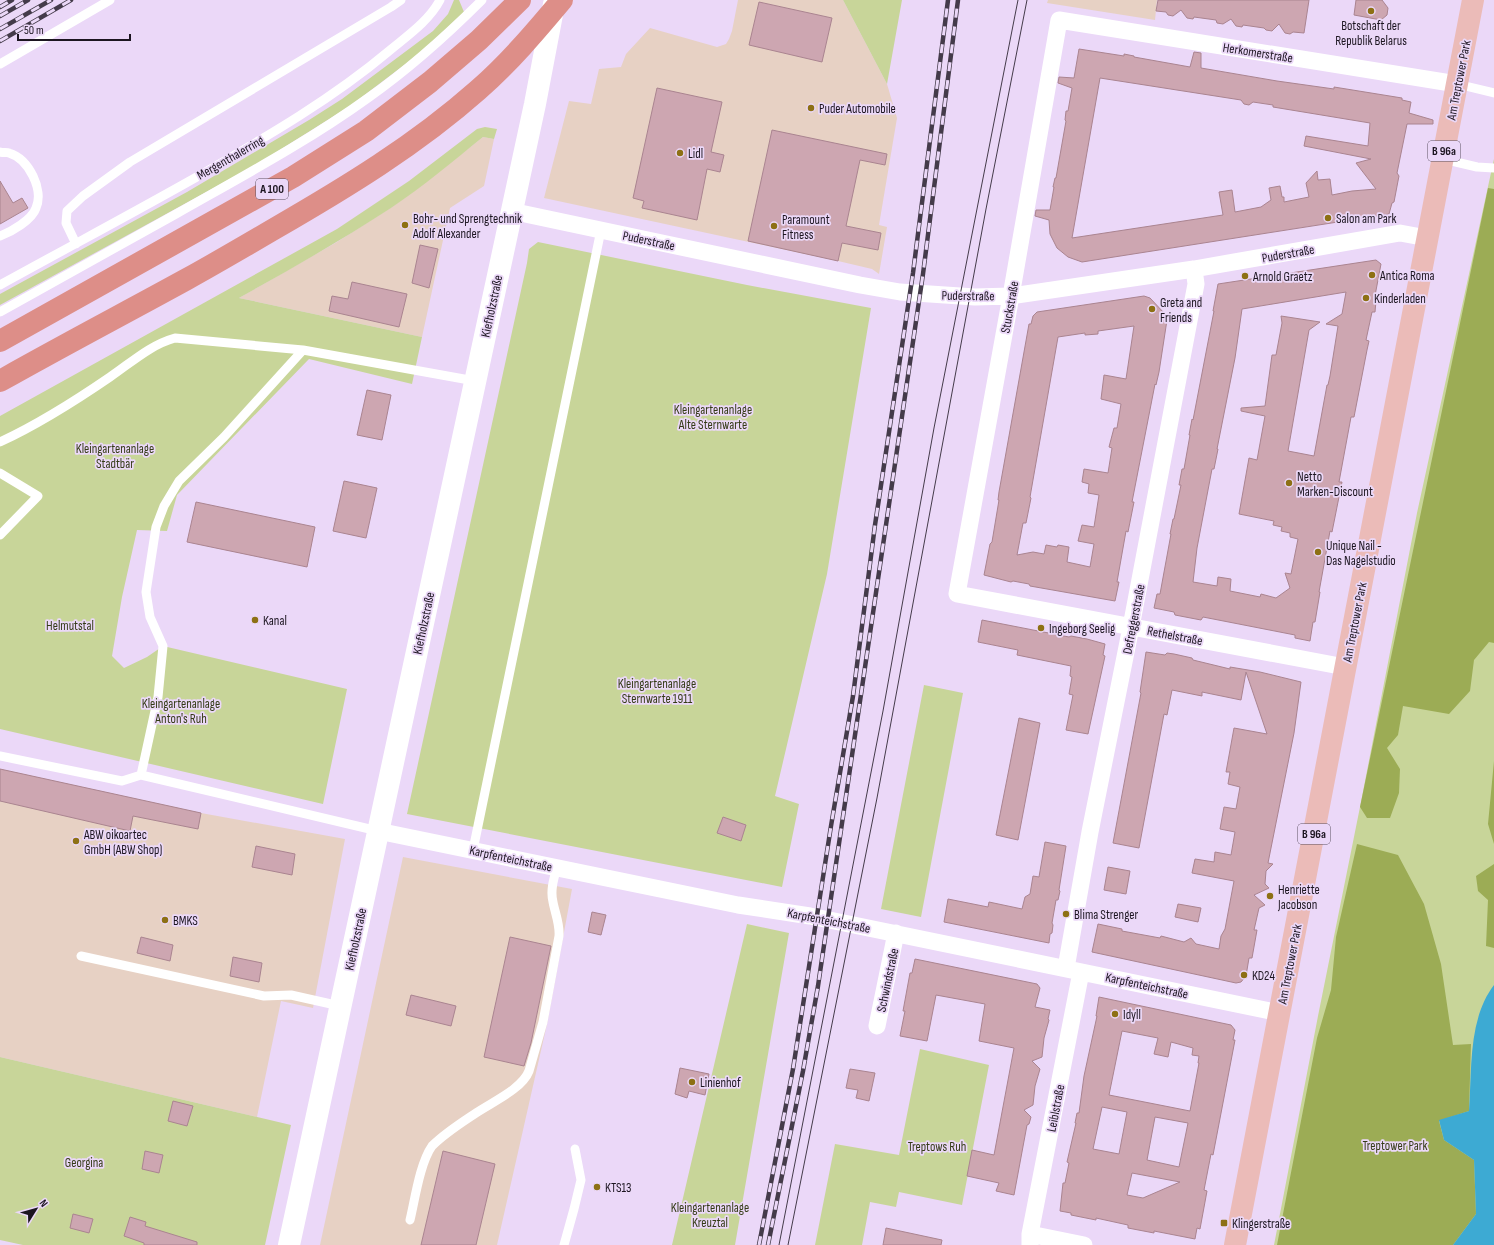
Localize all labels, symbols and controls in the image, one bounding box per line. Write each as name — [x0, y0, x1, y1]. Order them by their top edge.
marker: Botschaft der Republik Belarus — [1366, 6, 1376, 16]
scale bar — [18, 16, 130, 42]
place label: Botschaft der Republik Belarus — [1335, 18, 1407, 49]
text: 50 m — [24, 23, 44, 38]
street label: Am Treptower Park — [1443, 39, 1475, 123]
street label: Herkomerstraße — [1222, 40, 1294, 66]
place label: Puder Automobile — [819, 101, 896, 117]
marker: Puder Automobile — [806, 103, 816, 113]
street label: Mergenthalerring — [194, 132, 267, 184]
road number: B 96a — [1428, 141, 1460, 161]
place label: Lidl — [688, 146, 703, 162]
marker: Lidl — [675, 148, 685, 158]
road number: A 100 — [256, 179, 288, 199]
place label: Bohr- und Sprengtechnik Adolf Alexander — [412, 211, 522, 242]
place label: Salon am Park — [1336, 211, 1396, 227]
place label: Paramount Fitness — [782, 212, 830, 243]
marker: Salon am Park — [1323, 213, 1333, 223]
marker: Bohr- und Sprengtechnik Adolf Alexander — [400, 220, 410, 230]
marker: Paramount Fitness — [769, 221, 779, 231]
street label: Puderstraße — [621, 228, 676, 254]
street label: Puderstraße — [1261, 242, 1316, 266]
place label: Antica Roma — [1379, 268, 1435, 284]
place label: Arnold Graetz — [1252, 269, 1313, 285]
marker: Antica Roma — [1367, 270, 1377, 280]
marker: Arnold Graetz — [1240, 271, 1250, 281]
street label: Kiefholzstraße — [478, 274, 506, 339]
street label: Stuckstraße — [998, 280, 1022, 335]
street label: Puderstraße — [941, 288, 995, 304]
place label: Kinderladen — [1374, 291, 1426, 307]
marker: Kinderladen — [1361, 293, 1371, 303]
place label: Greta and Friends — [1160, 295, 1202, 326]
marker: Greta and Friends — [1147, 304, 1157, 314]
park label: Kleingartenanlage Alte Sternwarte — [674, 402, 752, 433]
park label: Kleingartenanlage Stadtbär — [76, 441, 154, 472]
place label: Netto Marken-Discount — [1297, 469, 1373, 500]
marker: Netto Marken-Discount — [1284, 478, 1294, 488]
place label: Unique Nail - Das Nagelstudio — [1326, 538, 1396, 569]
marker: Unique Nail - Das Nagelstudio — [1313, 547, 1323, 557]
street label: Am Treptower Park — [1339, 581, 1371, 665]
street label: Defreggerstraße — [1119, 583, 1149, 656]
street label: Kiefholzstraße — [410, 591, 438, 656]
place label: Kanal — [263, 613, 287, 629]
marker: Kanal — [250, 615, 260, 625]
park label: Helmutstal — [46, 618, 94, 634]
place label: Ingeborg Seelig — [1049, 621, 1115, 637]
marker: Ingeborg Seelig — [1036, 623, 1046, 633]
street label: Rethelstraße — [1146, 623, 1204, 649]
park label: Kleingartenanlage Sternwarte 1911 — [618, 676, 696, 707]
park label: Kleingartenanlage Anton's Ruh — [142, 696, 220, 727]
road number: B 96a — [1298, 824, 1330, 844]
place label: ABW oikoartec GmbH (ABW Shop) — [83, 827, 162, 858]
marker: ABW oikoartec GmbH (ABW Shop) — [71, 836, 81, 846]
street label: Karpfenteichstraße — [468, 842, 554, 876]
place label: Henriette Jacobson — [1277, 882, 1320, 913]
marker: Henriette Jacobson — [1265, 891, 1275, 901]
street label: Karpfenteichstraße — [786, 905, 872, 937]
street label: Kiefholzstraße — [342, 907, 370, 972]
place label: Blima Strenger — [1074, 907, 1139, 923]
marker: Blima Strenger — [1061, 909, 1071, 919]
place label: BMKS — [173, 913, 198, 929]
marker: BMKS — [160, 915, 170, 925]
street label: Am Treptower Park — [1274, 923, 1306, 1007]
street label: Schwindstraße — [873, 947, 903, 1014]
place label: KD24 — [1252, 968, 1275, 984]
street label: Karpfenteichstraße — [1104, 969, 1190, 1003]
marker: KD24 — [1239, 970, 1249, 980]
place label: Idyll — [1123, 1007, 1141, 1023]
marker: Idyll — [1110, 1009, 1120, 1019]
place label: Linienhof — [700, 1075, 741, 1091]
marker: Linienhof — [687, 1077, 697, 1087]
street label: Leiblstraße — [1044, 1083, 1068, 1133]
park label: Treptower Park — [1363, 1138, 1428, 1154]
park label: Treptows Ruh — [908, 1139, 966, 1155]
park label: Georgina — [65, 1155, 103, 1171]
place label: KTS13 — [605, 1180, 632, 1196]
marker: KTS13 — [592, 1182, 602, 1192]
north arrow — [16, 1189, 56, 1229]
text: N — [37, 1197, 51, 1210]
park label: Kleingartenanlage Kreuztal — [671, 1200, 749, 1231]
place label: Klingerstraße — [1232, 1216, 1290, 1232]
marker: Klingerstraße — [1219, 1218, 1229, 1228]

